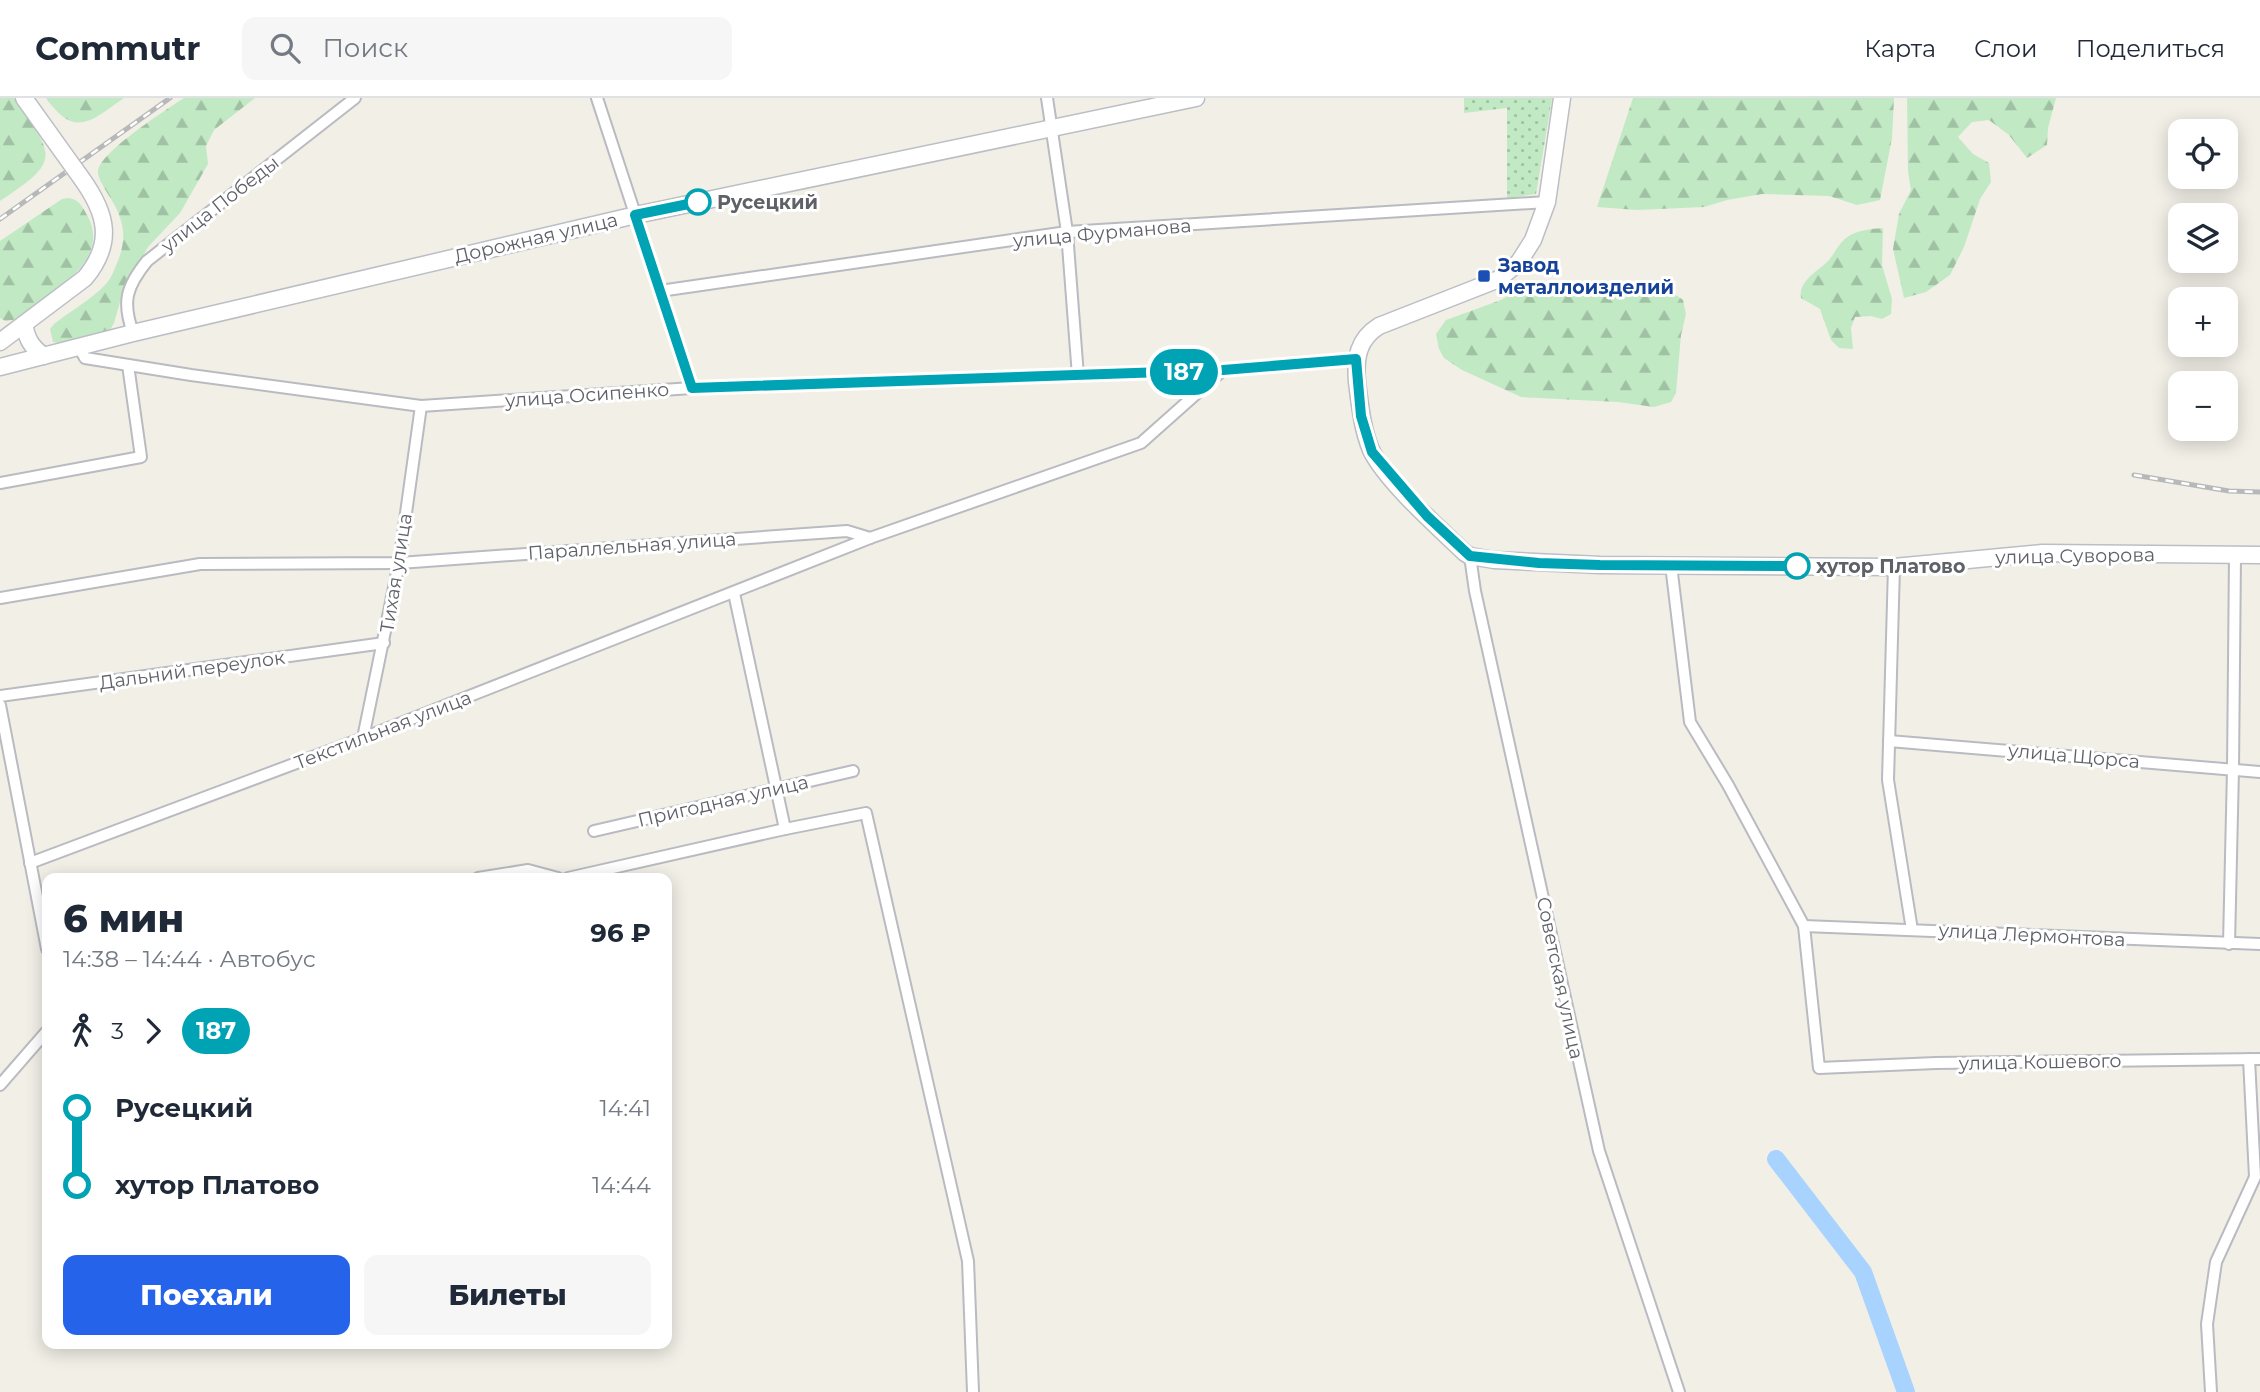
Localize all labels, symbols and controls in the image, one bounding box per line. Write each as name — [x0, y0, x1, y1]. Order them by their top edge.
search box — [242, 17, 732, 80]
text: Commutr — [35, 28, 200, 68]
icon: search — [266, 29, 304, 67]
text: Поиск — [322, 32, 408, 64]
text: Карта — [1864, 34, 1936, 63]
text: Слои — [1974, 34, 2038, 63]
text: Поделиться — [2076, 34, 2225, 63]
map controls — [2168, 119, 2238, 441]
button: locate — [2168, 119, 2238, 189]
street label: улица Победы — [156, 151, 284, 258]
marker: Русецкий — [685, 189, 711, 215]
place label: Русецкий — [717, 191, 818, 214]
button: layers — [2168, 203, 2238, 273]
street label: Дорожная улица — [452, 208, 620, 268]
street label: улица Фурманова — [1011, 214, 1192, 252]
place label: Завод металлоизделий — [1497, 254, 1674, 299]
marker: Завод металлоизделий — [1476, 268, 1492, 284]
button: + — [2168, 287, 2238, 357]
line badge: 187 — [1144, 349, 1224, 395]
text: 187 — [1164, 357, 1204, 386]
button: − — [2168, 371, 2238, 441]
street label: улица Осипенко — [503, 378, 670, 412]
street label: Тихая улица — [375, 512, 417, 634]
street label: Параллельная улица — [527, 527, 737, 565]
street label: улица Суворова — [1994, 543, 2155, 569]
marker: хутор Платово — [1784, 553, 1810, 579]
place label: хутор Платово — [1816, 555, 1965, 578]
street label: Дальний переулок — [98, 646, 286, 694]
street label: Текстильная улица — [291, 686, 475, 774]
street label: улица Щорса — [2006, 739, 2141, 773]
street label: Пригодная улица — [635, 770, 811, 832]
text: 6 мин — [63, 895, 184, 942]
street label: Советская улица — [1532, 895, 1588, 1061]
text: 96 ₽ — [590, 917, 651, 949]
street label: улица Лермонтова — [1937, 919, 2126, 951]
text: 14:38 – 14:44 · Автобус — [63, 945, 316, 973]
icon: walk — [63, 1012, 101, 1050]
icon: forward — [134, 1012, 172, 1050]
text: 187 — [196, 1016, 236, 1045]
text: 3 — [111, 1017, 124, 1045]
street label: улица Кошевого — [1957, 1049, 2122, 1075]
text: Русецкий — [115, 1092, 253, 1124]
text: 14:41 — [600, 1094, 651, 1122]
text: хутор Платово — [115, 1169, 319, 1201]
text: 14:44 — [592, 1171, 651, 1199]
button: Поехали — [63, 1255, 350, 1335]
button: Билеты — [364, 1255, 651, 1335]

